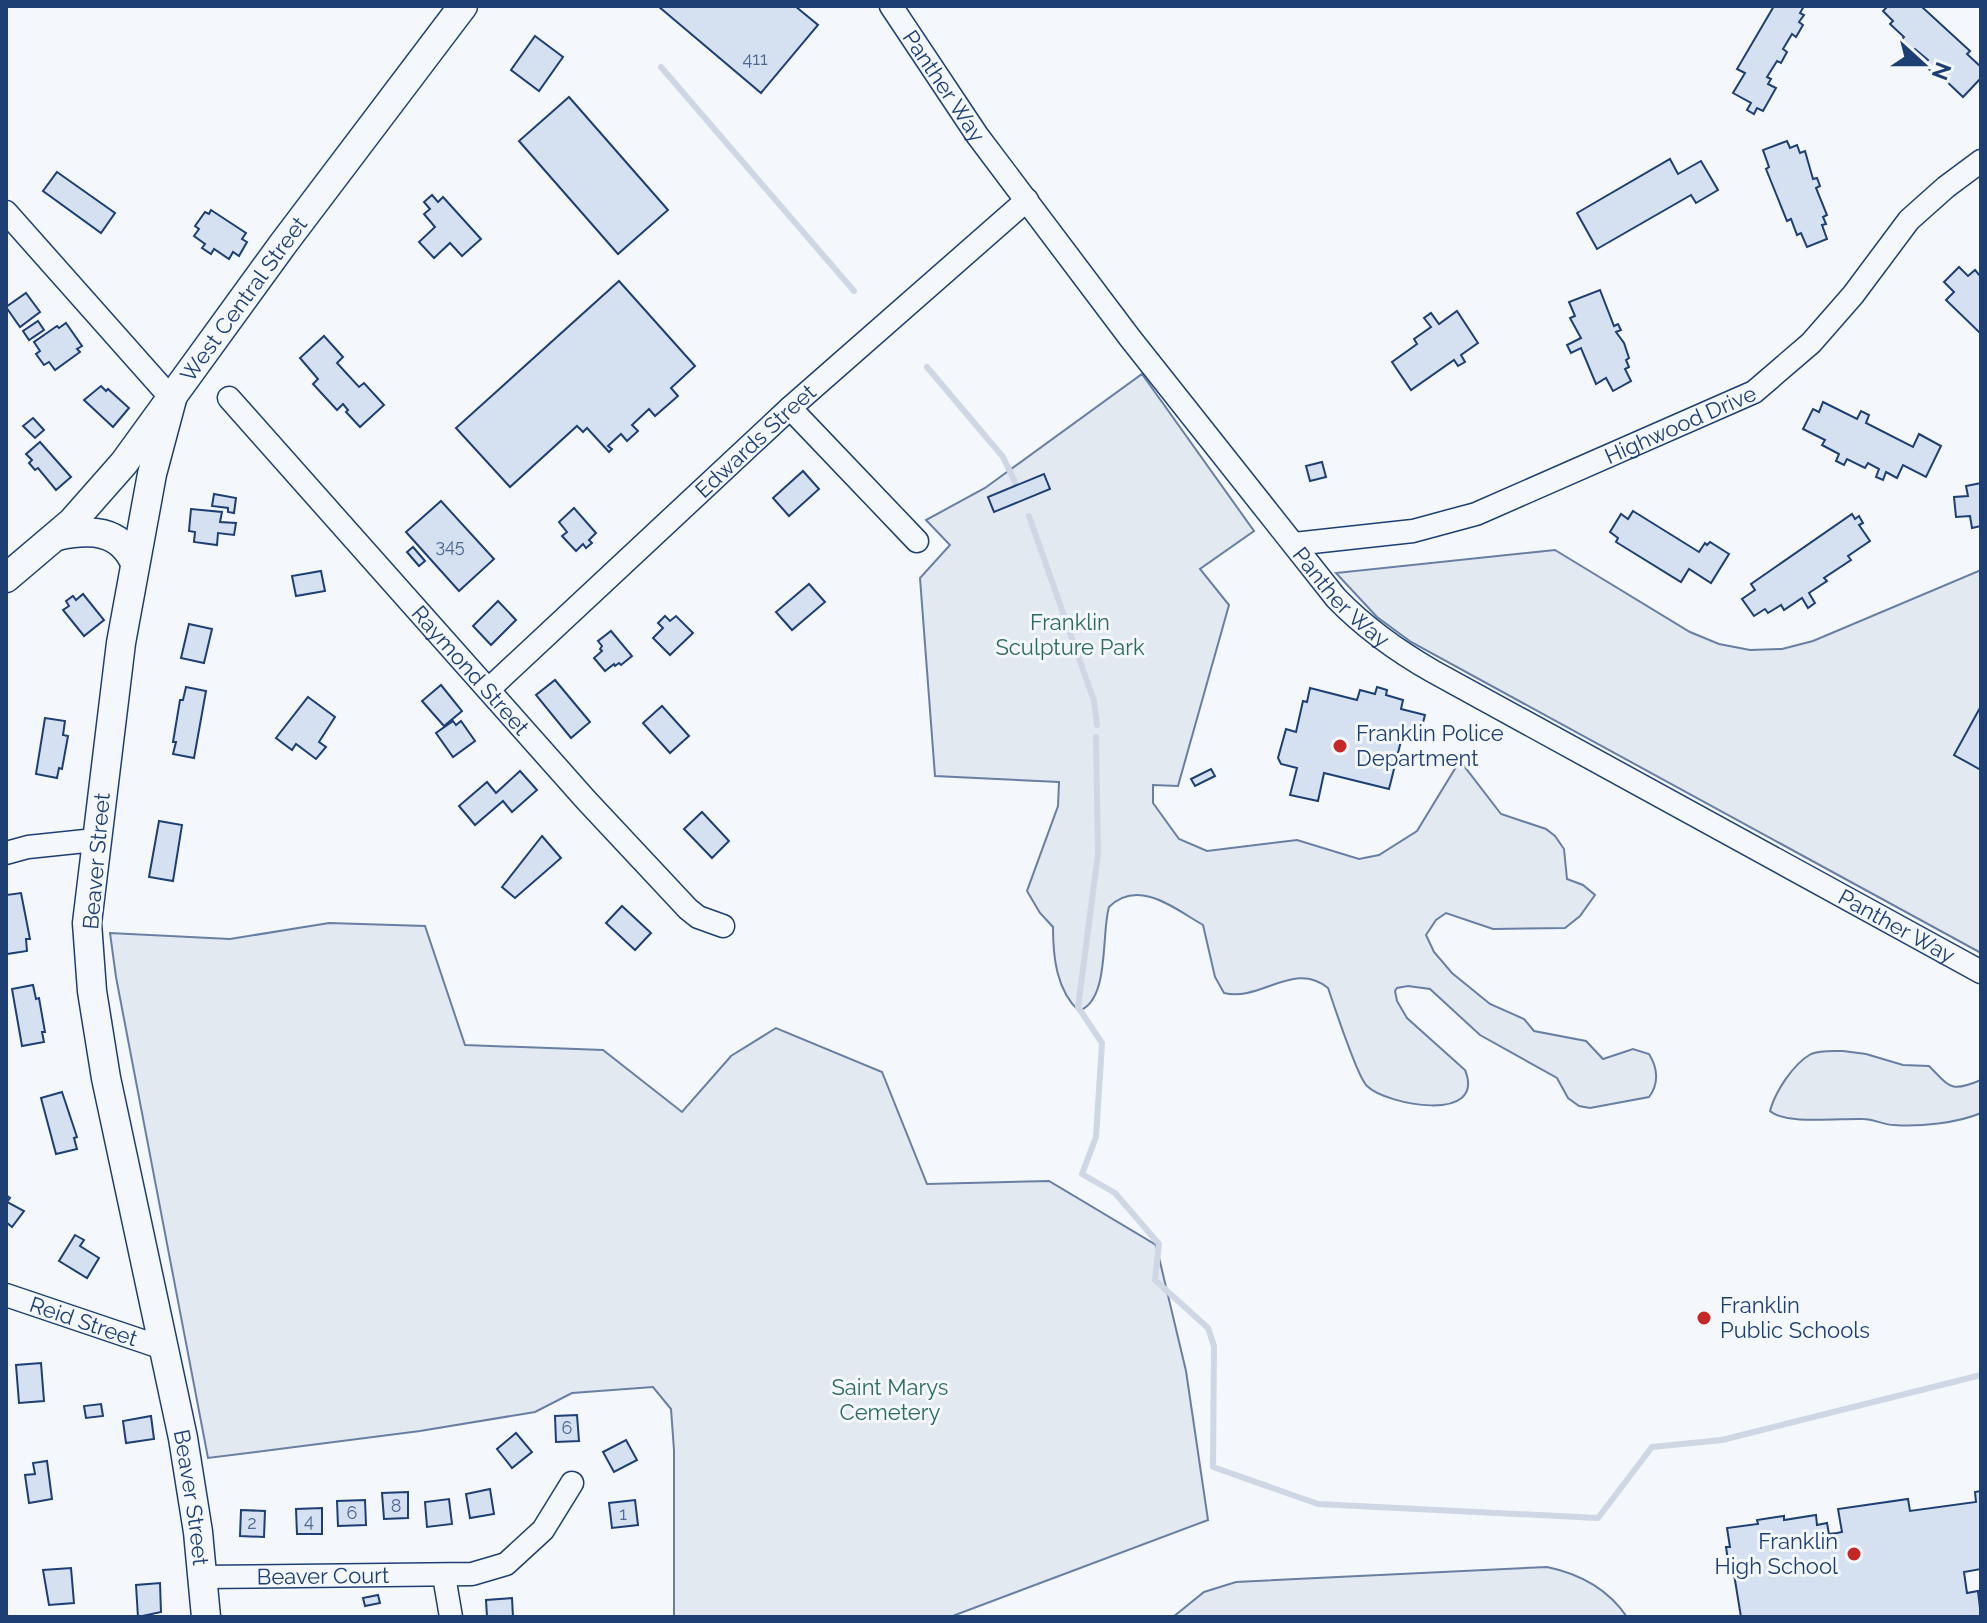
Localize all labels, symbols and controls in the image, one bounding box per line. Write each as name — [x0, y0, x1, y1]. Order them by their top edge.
north arrow — [1883, 24, 1963, 104]
street label: Panther Way — [898, 25, 991, 147]
house number: 411 — [742, 48, 768, 69]
text: N — [1927, 59, 1957, 84]
street label: West Central Street — [174, 211, 313, 387]
street label: Edwards Street — [690, 378, 821, 503]
street label: Highwood Drive — [1600, 380, 1760, 469]
house number: 345 — [435, 535, 465, 556]
street label: Panther Way — [1288, 542, 1395, 653]
street label: Raymond Street — [406, 600, 535, 741]
park label: Franklin Sculpture Park — [995, 609, 1145, 660]
place label: Franklin Police Department — [1356, 720, 1504, 771]
marker: Franklin Police Department — [1331, 737, 1349, 755]
street label: Beaver Street — [77, 791, 115, 931]
street label: Panther Way — [1834, 883, 1960, 968]
street label: Reid Street — [26, 1291, 142, 1352]
place label: Franklin Public Schools — [1720, 1292, 1870, 1343]
marker: Franklin Public Schools — [1695, 1309, 1713, 1327]
park label: Saint Marys Cemetery — [832, 1374, 949, 1425]
house number: 6 — [562, 1417, 573, 1438]
street label: Beaver Street — [168, 1427, 214, 1567]
house number: 8 — [391, 1495, 401, 1516]
house number: 6 — [347, 1502, 358, 1523]
house number: 1 — [619, 1503, 627, 1524]
house number: 4 — [304, 1510, 314, 1531]
house number: 2 — [247, 1512, 257, 1533]
place label: Franklin High School — [1715, 1528, 1838, 1579]
marker: Franklin High School — [1845, 1545, 1863, 1563]
street label: Beaver Court — [257, 1562, 390, 1589]

